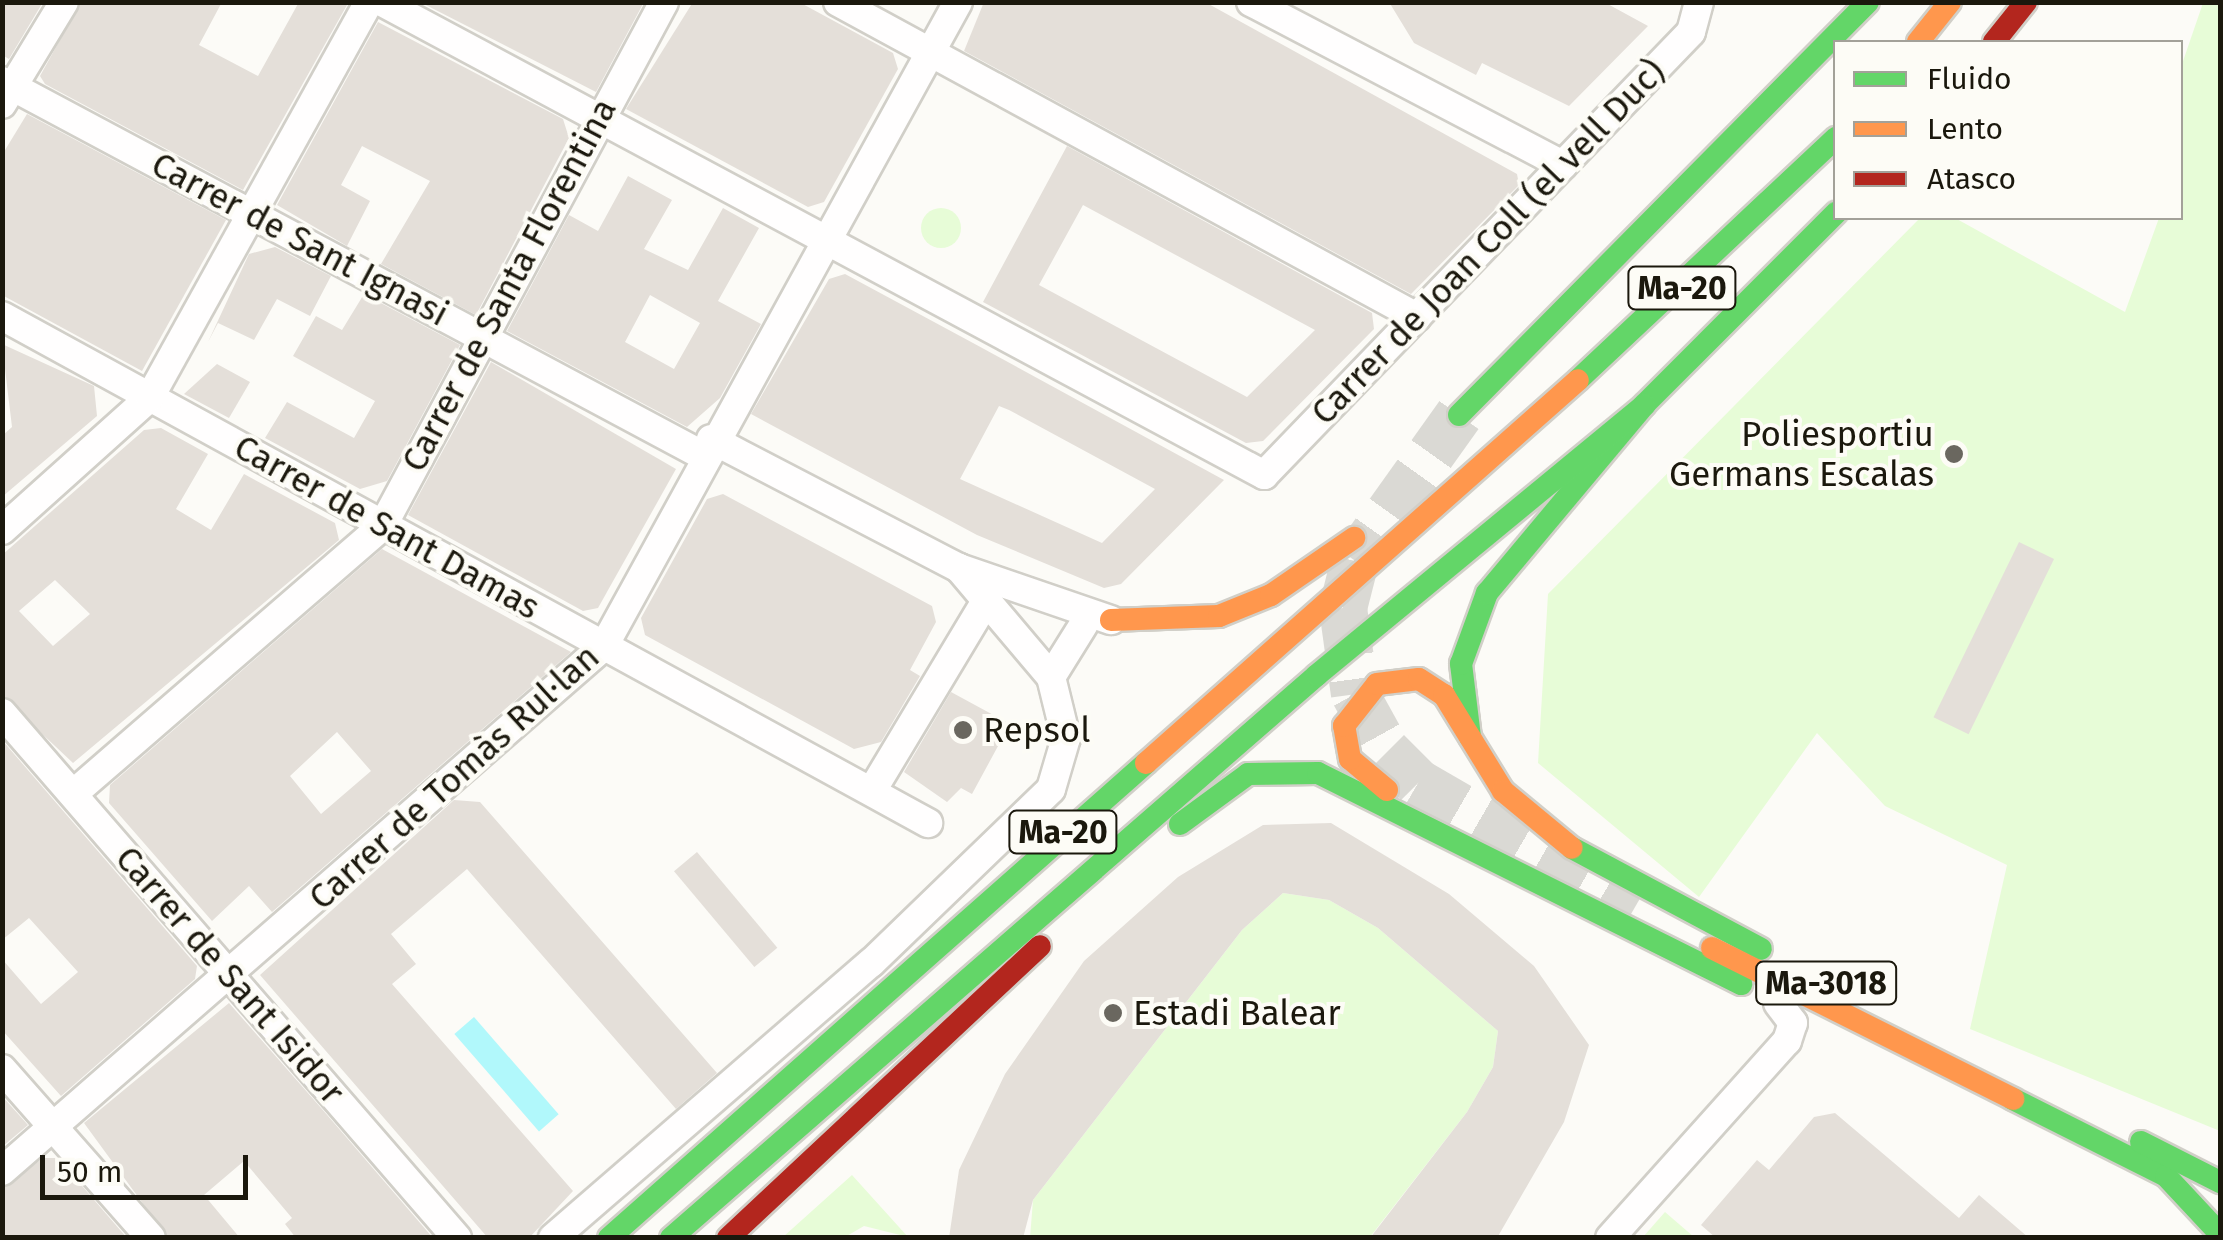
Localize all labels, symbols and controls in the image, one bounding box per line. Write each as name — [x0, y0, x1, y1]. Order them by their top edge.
legend — [1833, 40, 2183, 220]
street label: Carrer de Joan Coll (el vell Duc) — [1302, 51, 1674, 433]
text: Fluido — [1927, 61, 2012, 97]
street label: Carrer de Santa Florentina — [393, 91, 625, 479]
text: Lento — [1927, 111, 2003, 147]
street label: Carrer de Sant Ignasi — [145, 143, 455, 335]
text: Atasco — [1927, 161, 2016, 197]
road number: Ma-20 — [1627, 261, 1737, 315]
place label: Poliesportiu Germans Escalas — [1669, 413, 1934, 495]
street label: Carrer de Sant Damas — [227, 426, 547, 628]
marker: Poliesportiu Germans Escalas — [1943, 443, 1965, 465]
street label: Carrer de Tomàs Rul·lan — [300, 636, 608, 918]
place label: Repsol — [983, 709, 1091, 751]
marker: Repsol — [952, 719, 974, 741]
road number: Ma-20 — [1008, 805, 1118, 859]
street label: Carrer de Sant Isidor — [107, 838, 353, 1112]
road number: Ma-3018 — [1754, 956, 1898, 1010]
place label: Estadi Balear — [1133, 992, 1341, 1034]
marker: Estadi Balear — [1102, 1002, 1124, 1024]
scale bar — [45, 1135, 252, 1197]
text: 50 m — [57, 1154, 122, 1190]

